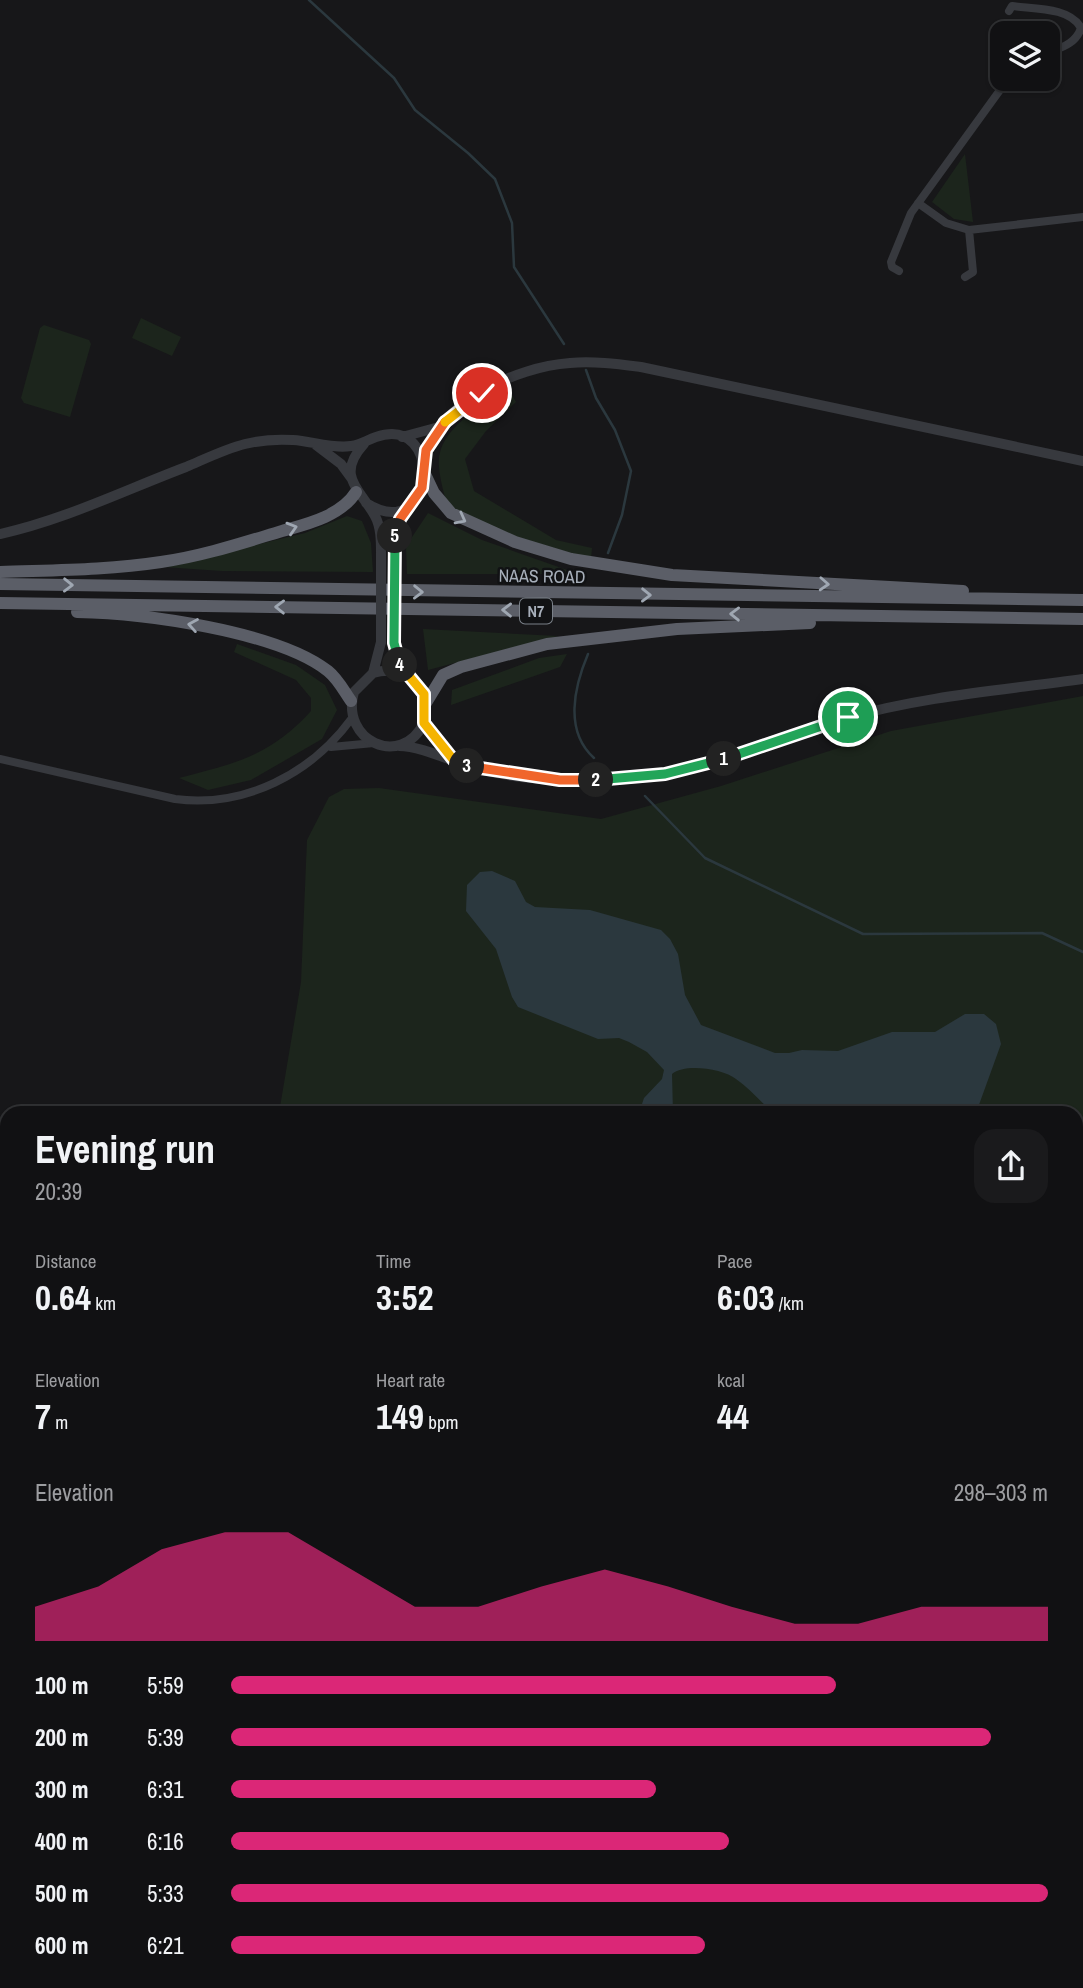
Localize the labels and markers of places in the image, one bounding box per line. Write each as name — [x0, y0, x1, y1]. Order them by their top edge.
pin — [452, 363, 512, 423]
pin: 5 — [378, 518, 412, 554]
pin: 4 — [382, 648, 418, 682]
pin — [818, 687, 878, 747]
pin: 1 — [706, 742, 742, 776]
pin: 3 — [449, 748, 484, 784]
pin: 2 — [578, 762, 614, 798]

